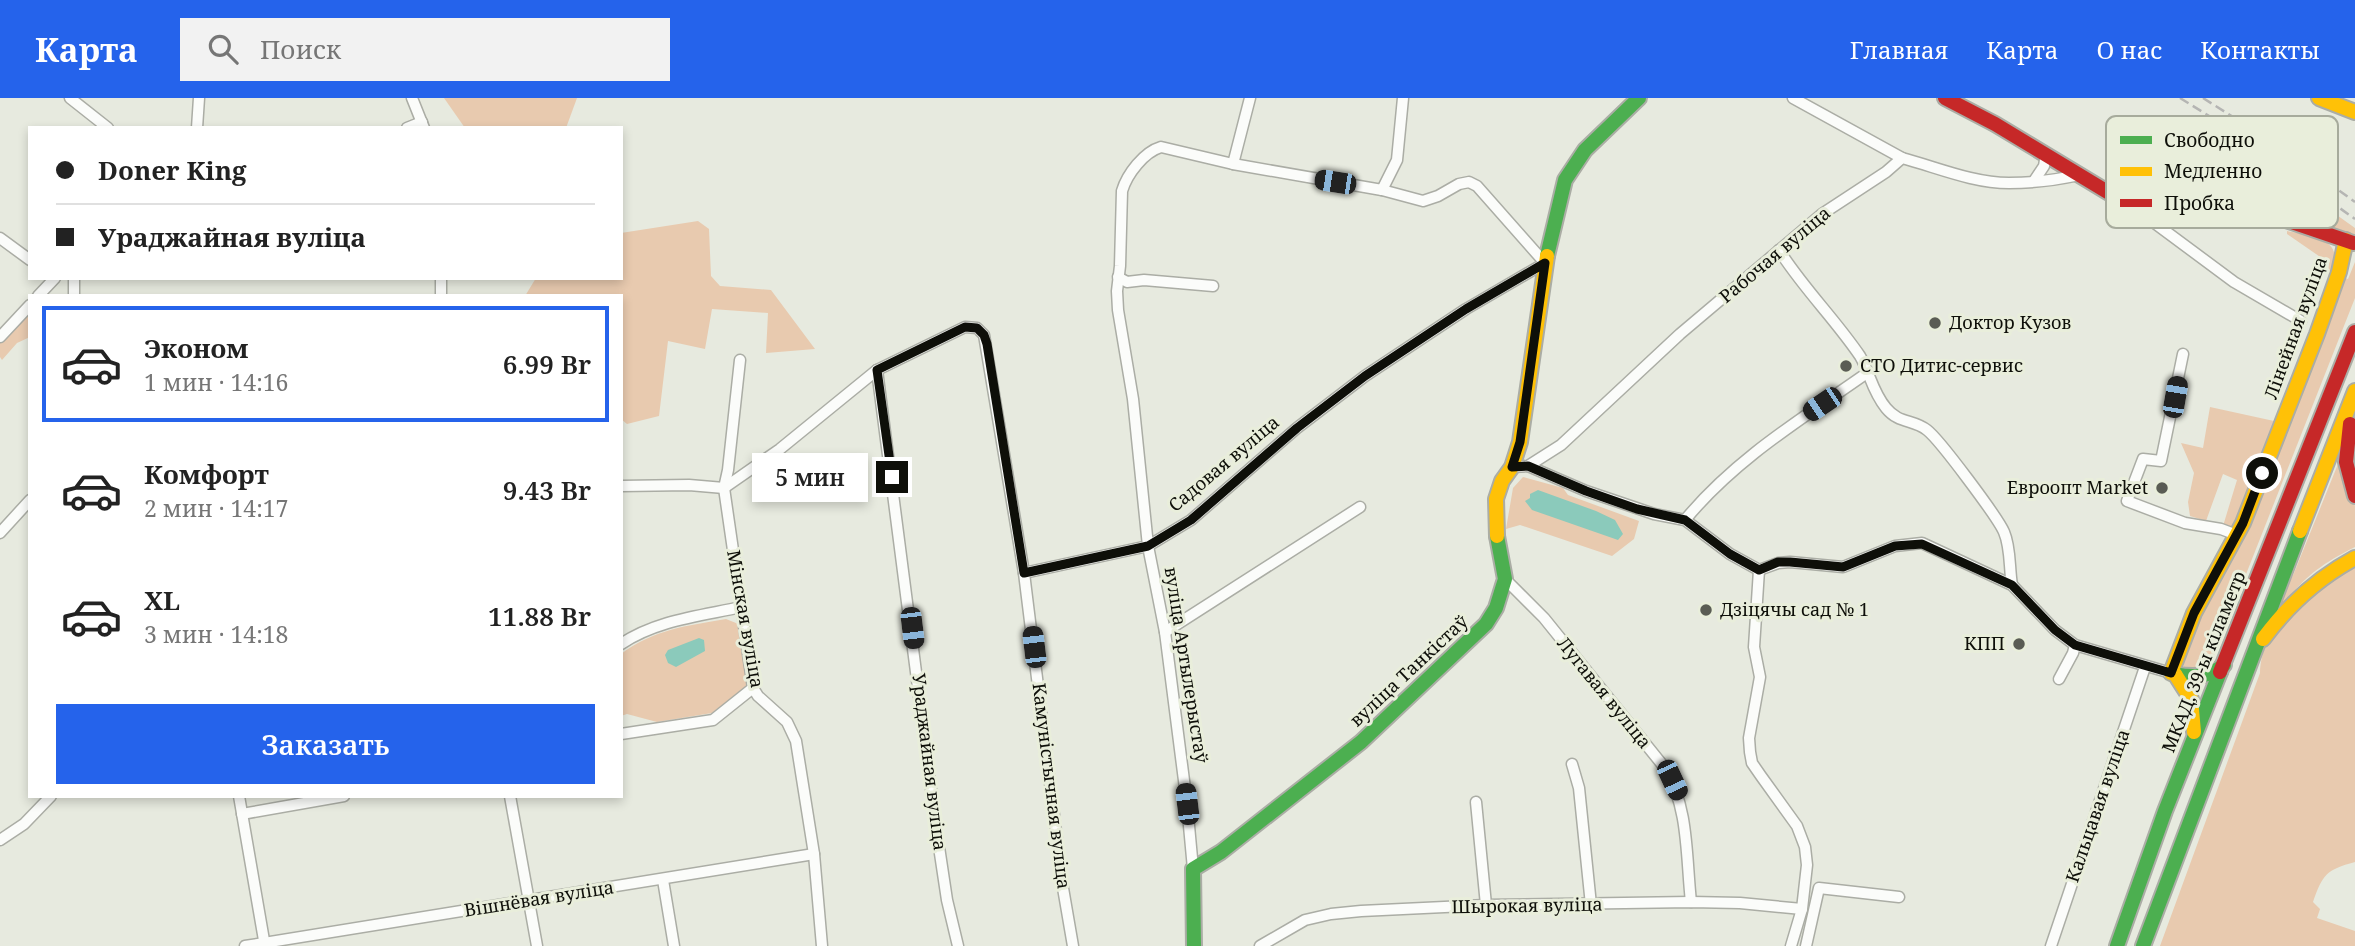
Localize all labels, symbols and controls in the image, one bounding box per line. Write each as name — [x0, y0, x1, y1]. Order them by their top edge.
search box — [180, 18, 670, 81]
text: Карта — [35, 27, 138, 72]
icon: search — [204, 30, 242, 68]
text: Поиск — [260, 31, 341, 67]
text: Главная — [1850, 33, 1948, 66]
text: Карта — [1986, 33, 2059, 66]
text: О нас — [2097, 33, 2162, 66]
text: Контакты — [2200, 33, 2320, 66]
legend — [2106, 116, 2338, 228]
text: Свободно — [2164, 127, 2255, 153]
text: Doner King — [98, 152, 247, 188]
text: Медленно — [2164, 158, 2262, 184]
car — [1313, 168, 1358, 196]
text: Пробка — [2164, 190, 2235, 216]
street label: Рабочая вуліца — [1714, 201, 1835, 308]
text: Ураджайная вуліца — [98, 219, 366, 255]
street label: Лінейная вуліца — [2258, 253, 2332, 402]
place label: Доктор Кузов — [1949, 310, 2071, 334]
marker: Доктор Кузов — [1927, 315, 1943, 331]
text: Эконом — [144, 330, 248, 366]
icon: car — [60, 333, 123, 396]
text: 6.99 Br — [503, 346, 591, 382]
place label: СТО Дитис-сервис — [1860, 353, 2023, 377]
marker: СТО Дитис-сервис — [1838, 358, 1854, 374]
text: 1 мин · 14:16 — [144, 366, 288, 398]
car — [2162, 374, 2189, 420]
car — [1799, 384, 1846, 424]
street label: Садовая вуліца — [1163, 410, 1284, 517]
callout: 5 мин — [752, 452, 868, 502]
text: Комфорт — [144, 456, 269, 492]
route start — [2246, 457, 2278, 489]
icon: car — [60, 459, 123, 522]
text: 5 мин — [775, 461, 845, 493]
route end — [876, 461, 908, 493]
text: 9.43 Br — [503, 472, 591, 508]
place label: Евроопт Market — [2007, 475, 2148, 499]
marker: Евроопт Market — [2154, 480, 2170, 496]
text: 2 мин · 14:17 — [144, 492, 288, 524]
street label: Мінская вуліца — [722, 548, 770, 690]
street label: вуліца Артылерыстаў — [1160, 565, 1214, 765]
street label: МКАД, 39-ы кіламетр — [2156, 567, 2251, 756]
text: XL — [144, 582, 180, 618]
icon: car — [60, 585, 123, 648]
place label: Дзіцячы сад № 1 — [1720, 597, 1869, 621]
text: 11.88 Br — [488, 598, 591, 634]
marker: Дзіцячы сад № 1 — [1698, 602, 1714, 618]
car — [900, 606, 925, 650]
street label: вуліца Танкістаў — [1344, 609, 1473, 731]
text: 3 мин · 14:18 — [144, 618, 288, 650]
car — [1022, 625, 1047, 669]
place label: КПП — [1964, 631, 2005, 655]
street label: Лугавая вуліца — [1552, 632, 1657, 753]
marker: КПП — [2011, 636, 2027, 652]
street label: Ураджайная вуліца — [907, 672, 953, 852]
street label: Камуністычная вуліца — [1027, 681, 1077, 890]
button: Заказать — [56, 704, 595, 784]
street label: Кальцавая вуліца — [2060, 726, 2135, 885]
car — [1654, 757, 1691, 803]
car — [1175, 782, 1200, 826]
street label: Вішнёвая вуліца — [462, 874, 615, 922]
street label: Шырокая вуліца — [1451, 892, 1603, 918]

